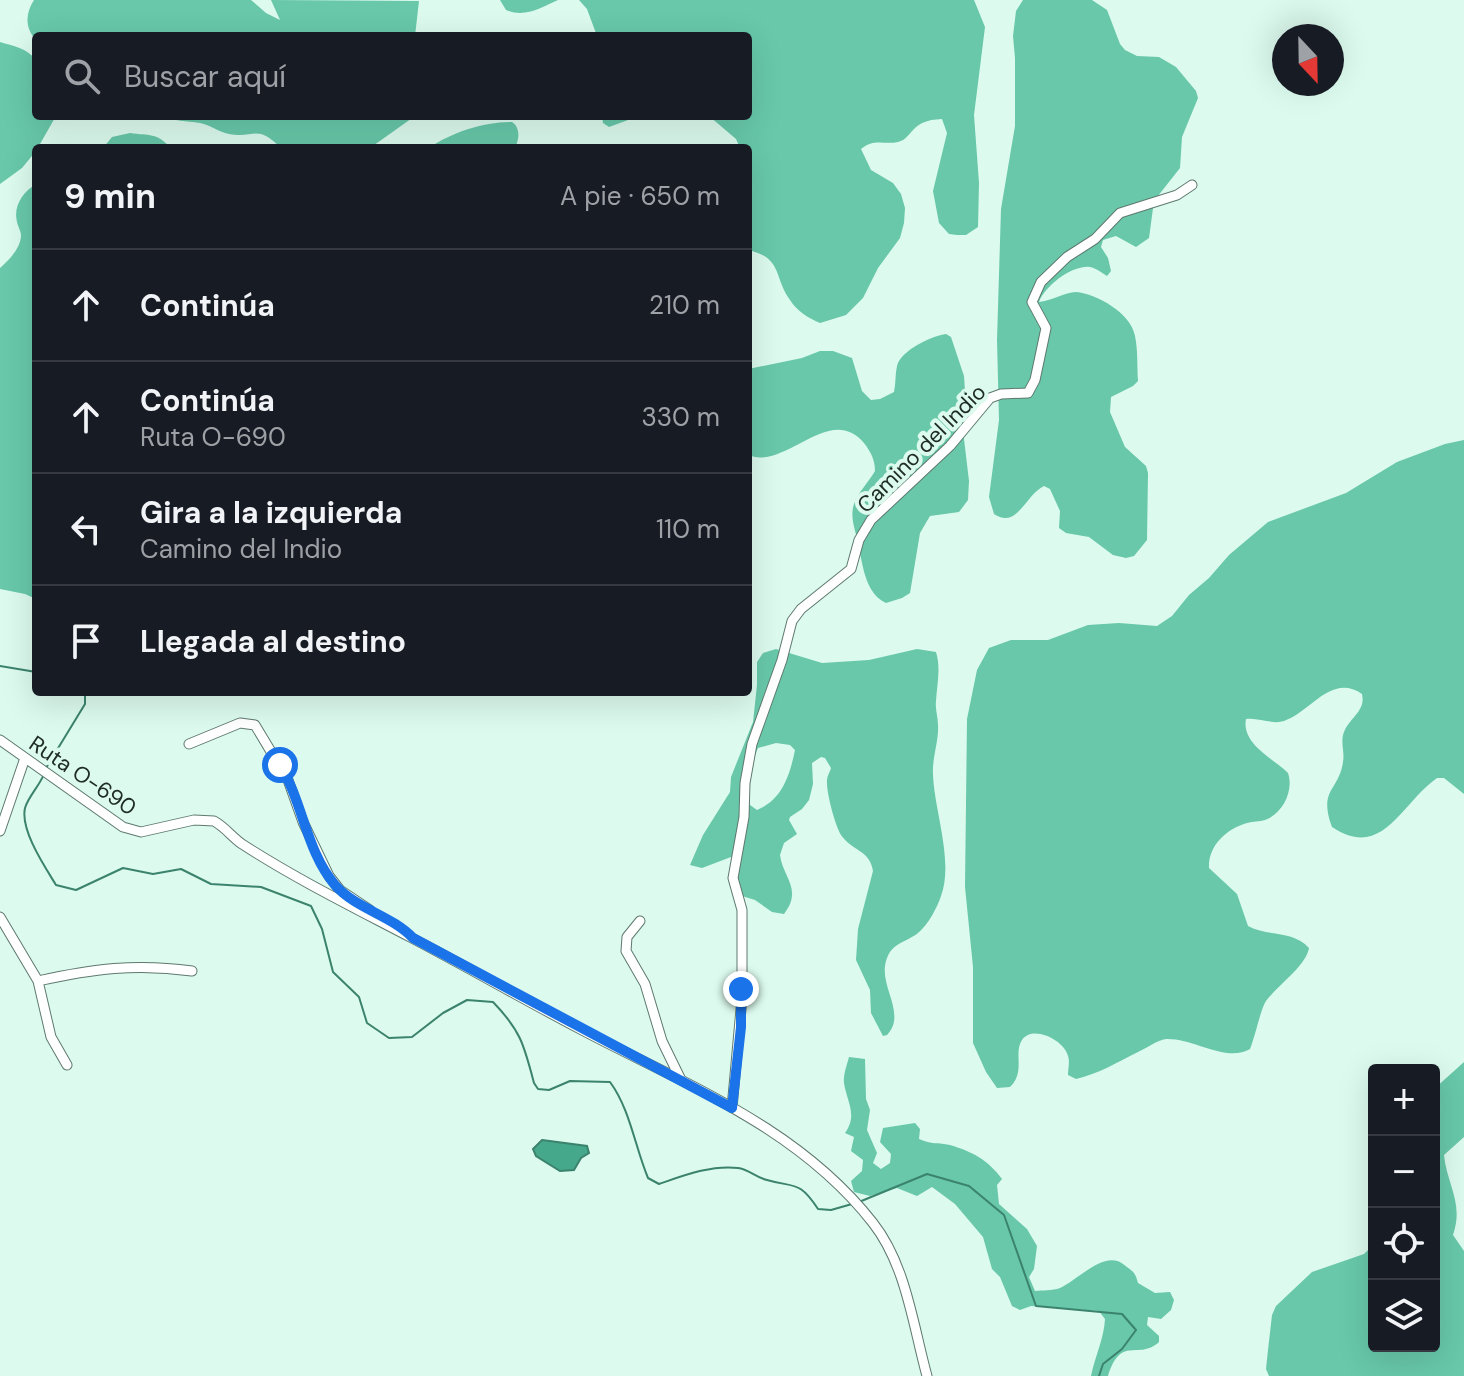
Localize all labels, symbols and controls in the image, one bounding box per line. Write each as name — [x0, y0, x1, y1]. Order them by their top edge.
north arrow — [1272, 24, 1344, 96]
search box — [32, 32, 752, 120]
icon: search — [60, 54, 104, 98]
text: Buscar aquí — [124, 57, 286, 96]
text: 9 min — [64, 174, 156, 219]
text: A pie · 650 m — [560, 179, 720, 213]
icon: ahead — [64, 283, 108, 327]
text: Continúa — [140, 286, 275, 325]
text: 210 m — [649, 288, 720, 322]
street label: Camino del Indio — [851, 378, 992, 519]
text: Continúa — [140, 381, 275, 420]
icon: ahead — [64, 395, 108, 439]
text: 330 m — [641, 400, 720, 434]
text: Ruta O-690 — [140, 420, 286, 454]
text: Gira a la izquierda — [140, 493, 402, 532]
icon: left — [64, 507, 108, 551]
text: 110 m — [656, 512, 720, 546]
text: Camino del Indio — [140, 532, 342, 566]
icon: arrive — [64, 619, 108, 663]
text: Llegada al destino — [140, 622, 406, 661]
street label: Ruta O-690 — [24, 729, 142, 822]
route start — [262, 747, 298, 783]
route end — [723, 971, 759, 1007]
map controls — [1368, 1064, 1440, 1352]
button: + — [1368, 1064, 1440, 1136]
button: − — [1368, 1136, 1440, 1208]
button: locate — [1368, 1208, 1440, 1280]
button: layers — [1368, 1280, 1440, 1352]

